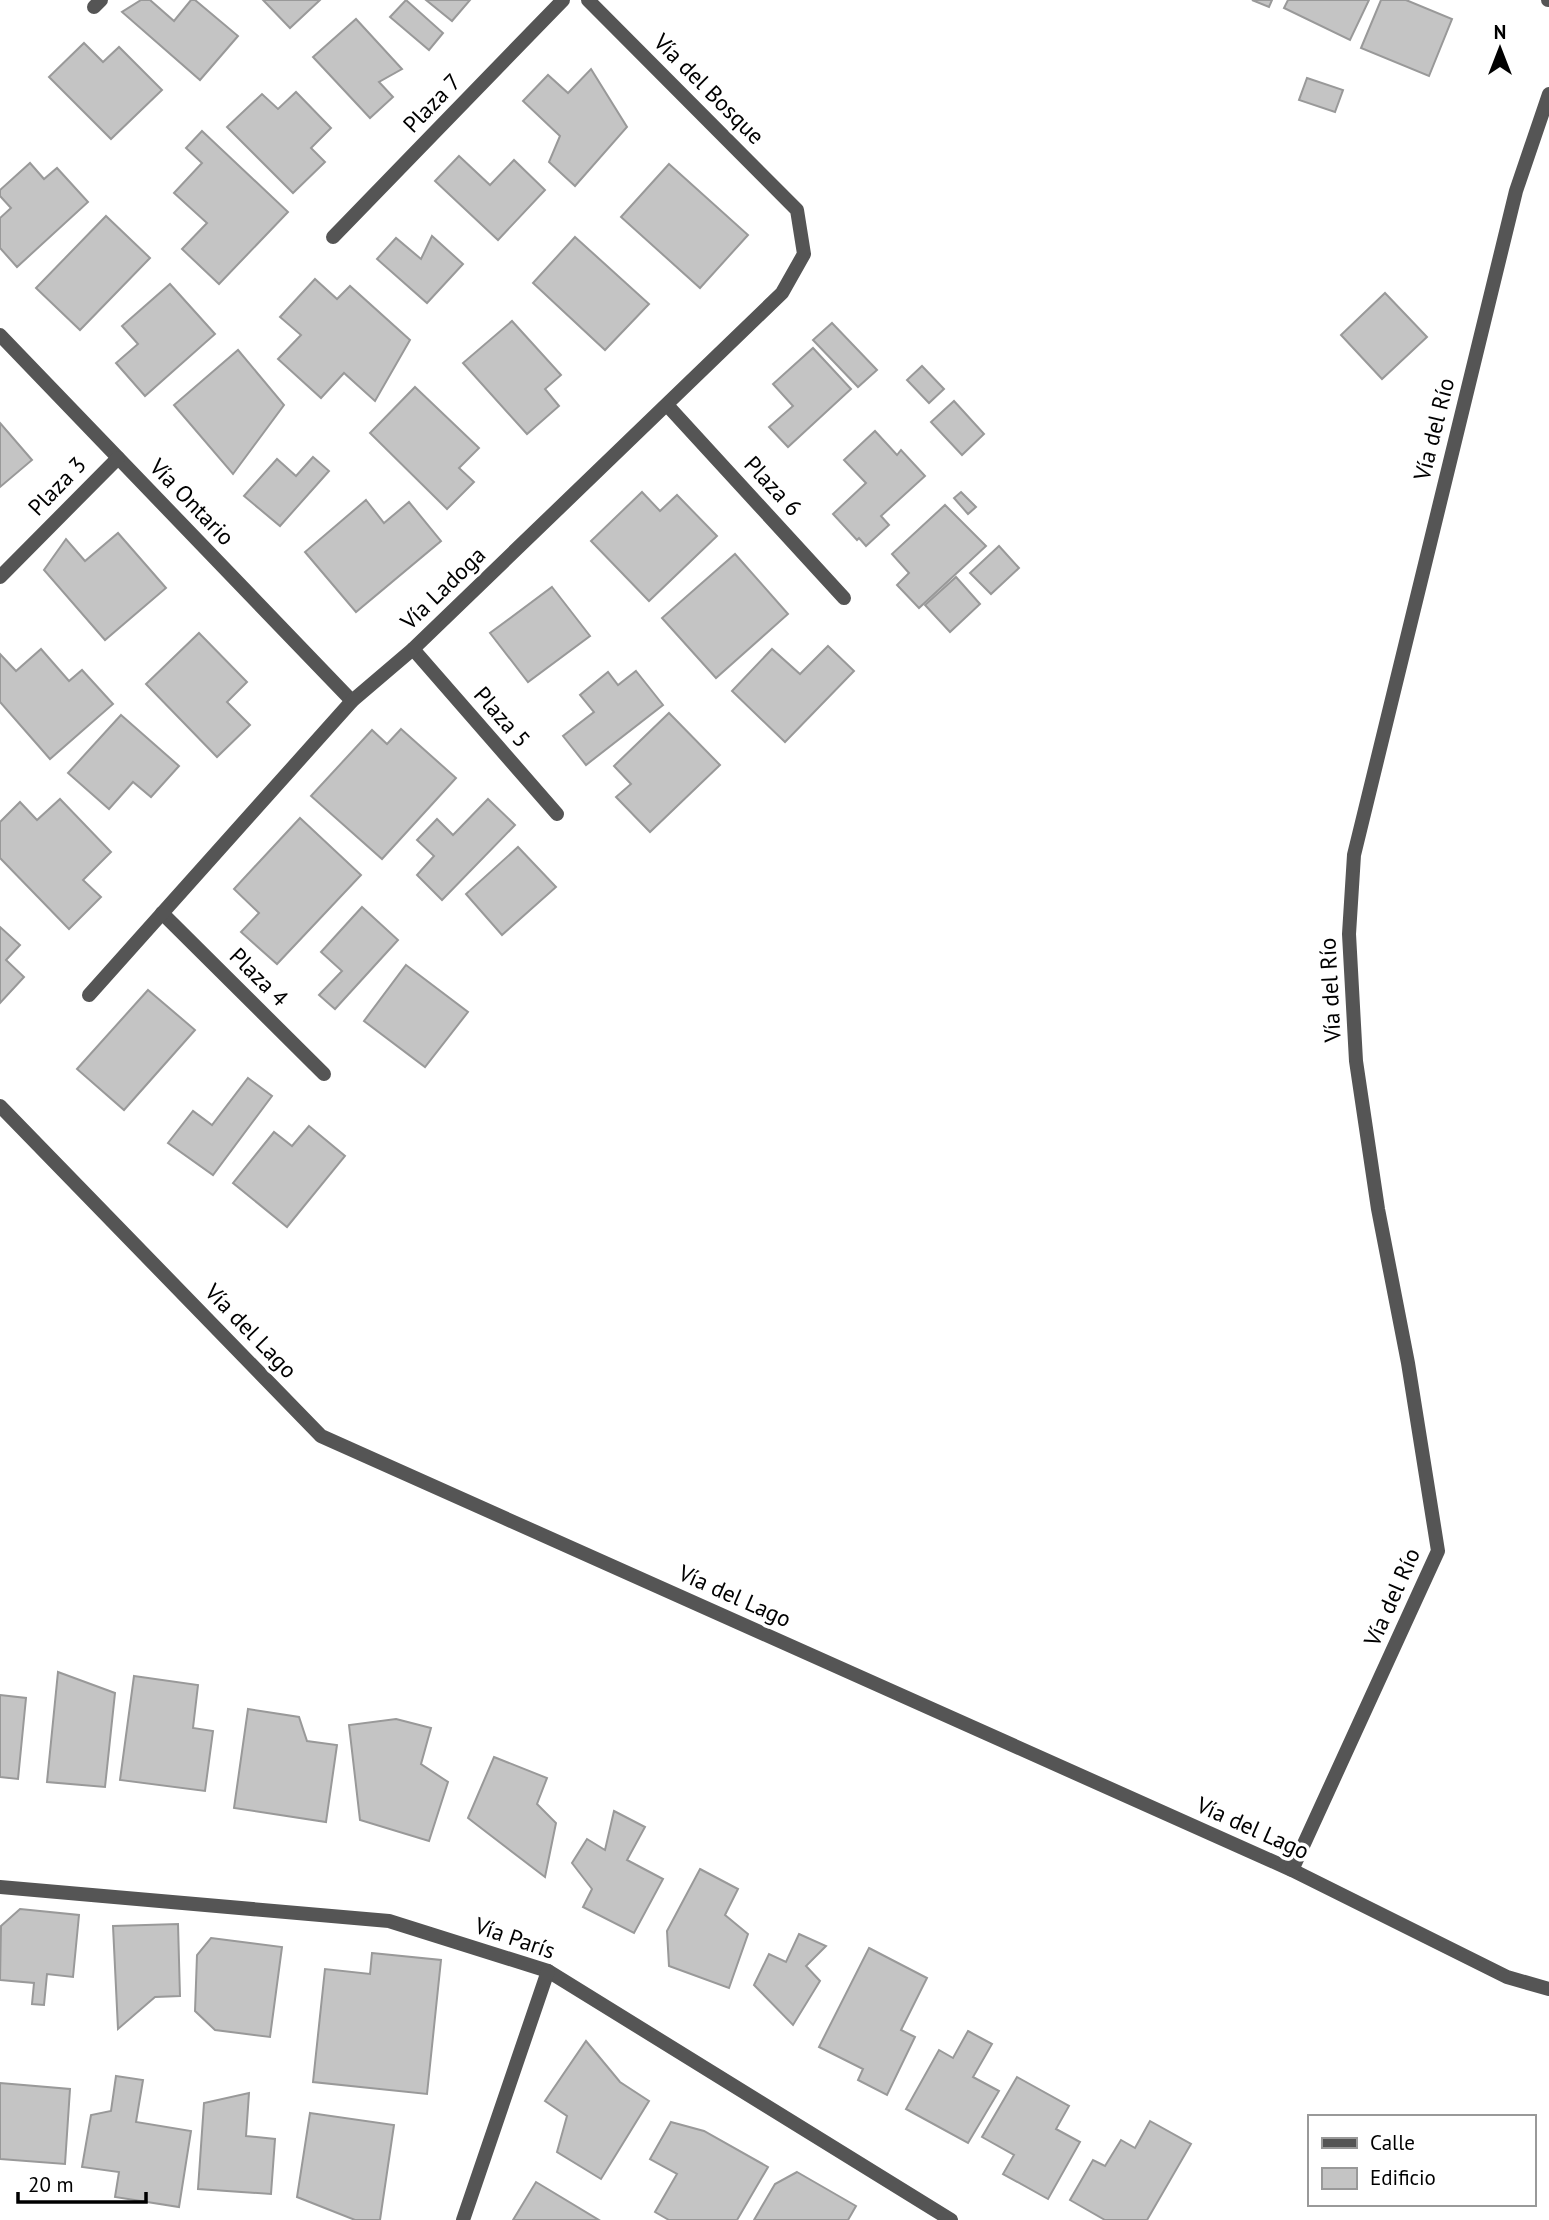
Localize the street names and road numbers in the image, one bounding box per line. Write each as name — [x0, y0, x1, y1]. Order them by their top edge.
street label: Vía del Bosque — [647, 27, 771, 150]
street label: Plaza 7 — [396, 67, 467, 138]
street label: Vía del Río — [1407, 375, 1460, 484]
street label: Plaza 3 — [21, 450, 92, 521]
street label: Plaza 6 — [738, 450, 808, 522]
street label: Vía Ontario — [143, 451, 241, 551]
street label: Vía Ladoga — [393, 540, 491, 636]
street label: Plaza 5 — [468, 680, 537, 753]
street label: Vía del Río — [1312, 937, 1347, 1044]
street label: Plaza 4 — [224, 941, 295, 1012]
street label: Vía del Lago — [199, 1277, 304, 1384]
street label: Vía del Río — [1357, 1543, 1426, 1651]
street label: Vía del Lago — [674, 1557, 796, 1633]
street label: Vía del Lago — [1192, 1789, 1314, 1865]
street label: Vía París — [470, 1910, 559, 1965]

